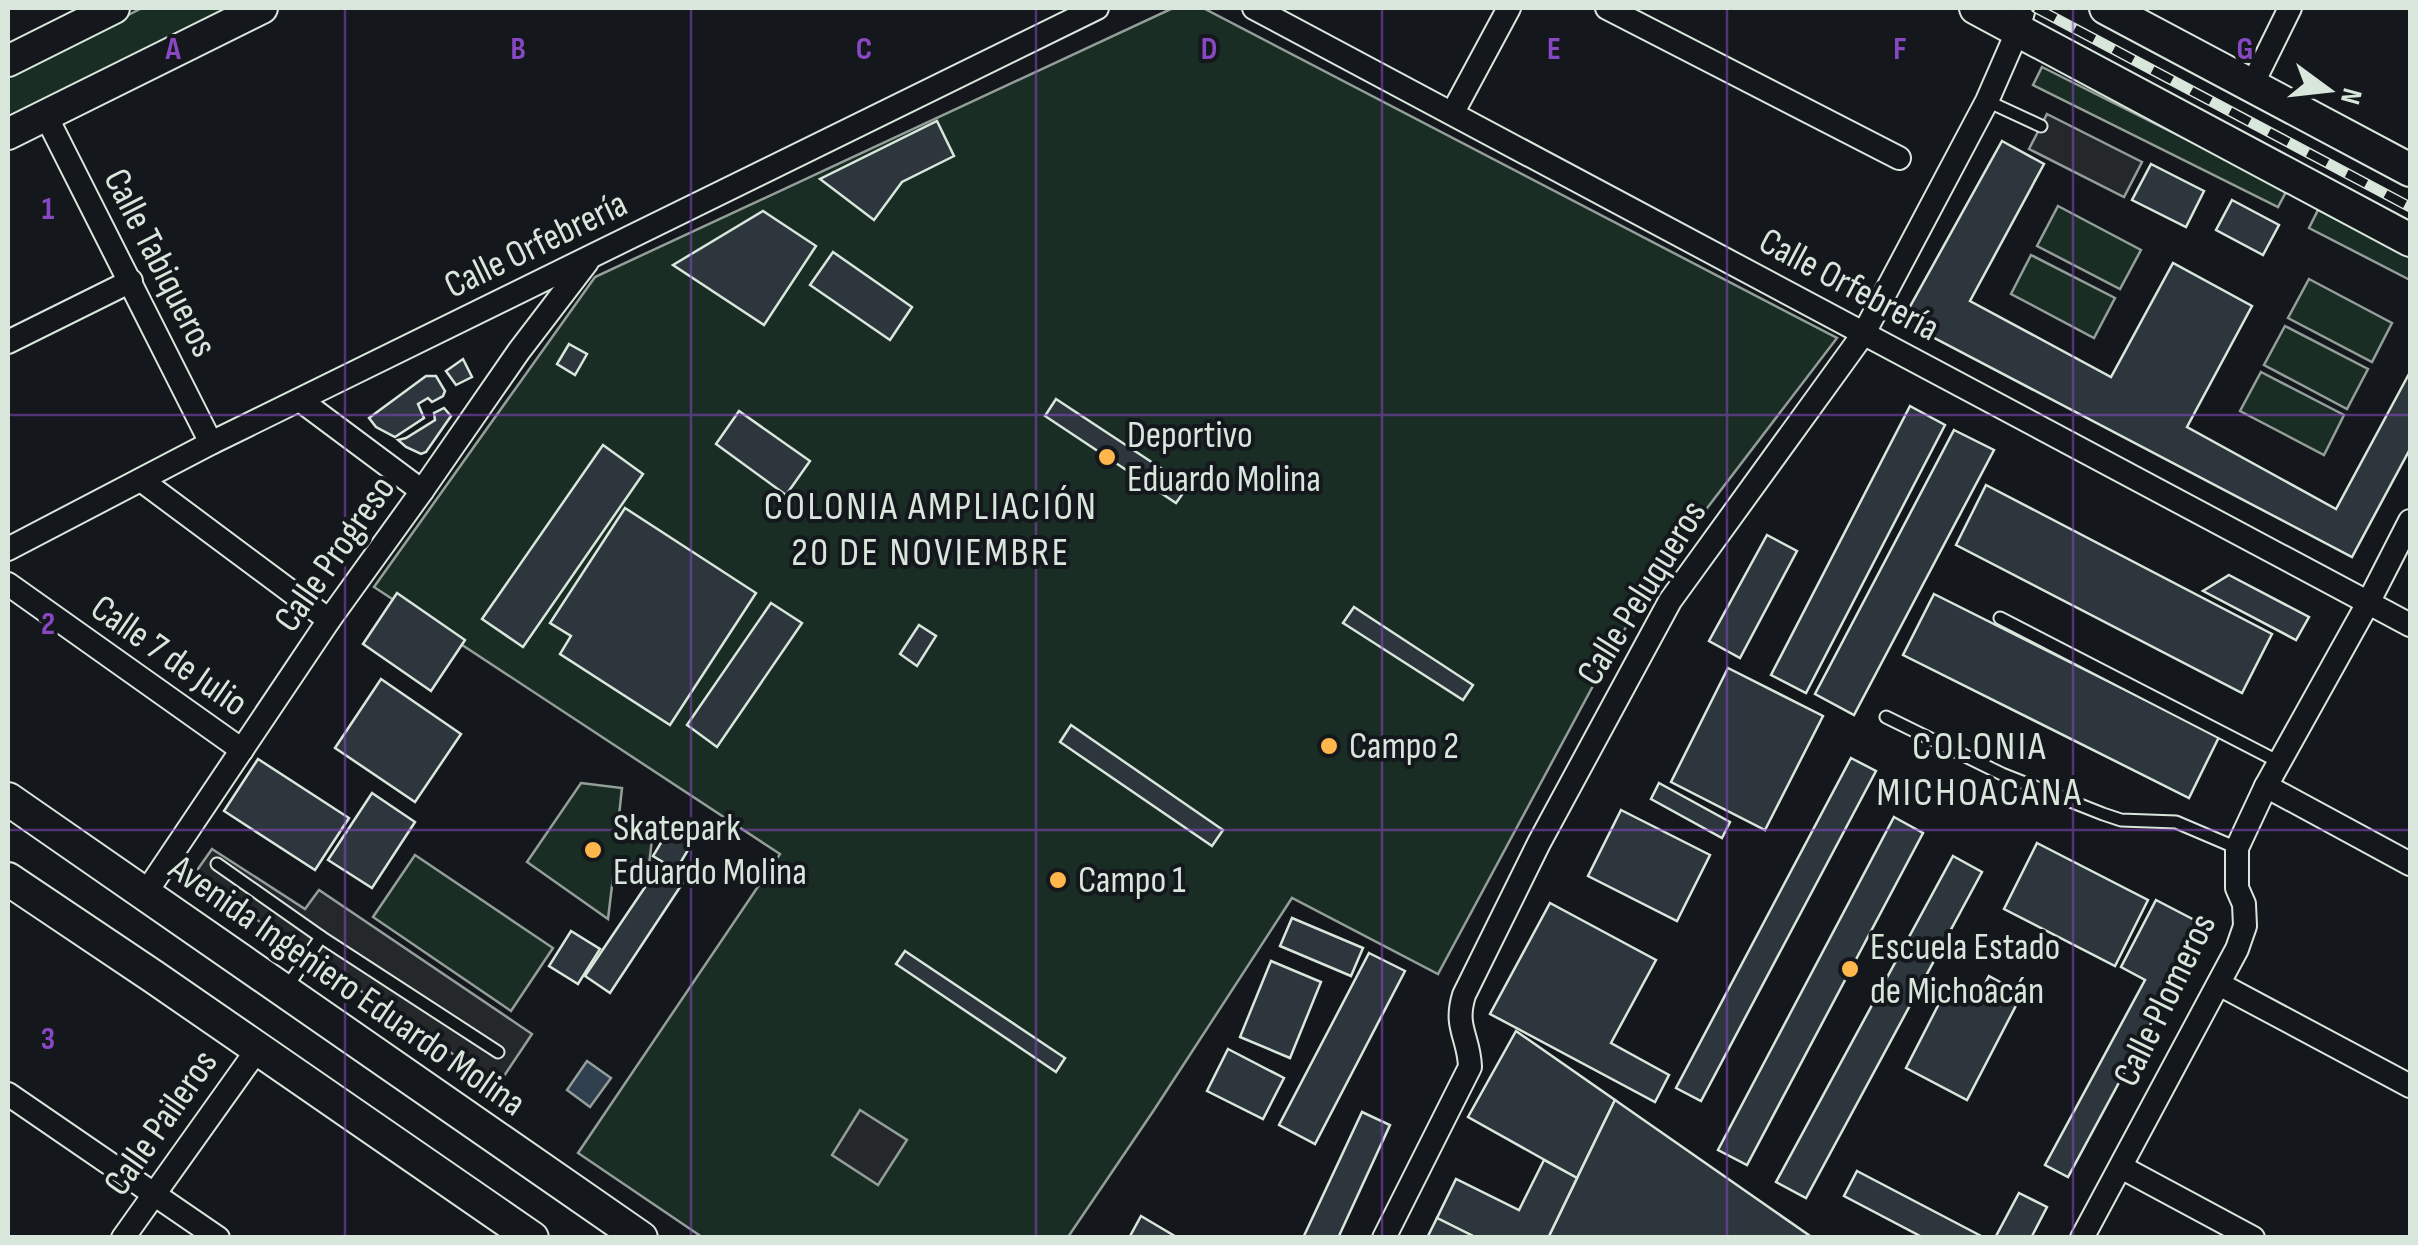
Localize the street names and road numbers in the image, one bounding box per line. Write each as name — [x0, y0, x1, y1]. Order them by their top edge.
street label: Calle Tabiqueros — [93, 161, 227, 365]
street label: Calle Orfebrería — [437, 182, 635, 308]
street label: Calle Orfebrería — [1751, 219, 1947, 351]
street label: Calle Progreso — [265, 467, 405, 641]
street label: Calle Peluqueros — [1568, 493, 1716, 693]
street label: Calle 7 de Julio — [82, 586, 256, 726]
street label: Avenida Ingeniero Eduardo Molina — [160, 845, 534, 1126]
street label: Calle Plomeros — [2104, 906, 2226, 1094]
street label: Calle Paileros — [95, 1042, 227, 1204]

